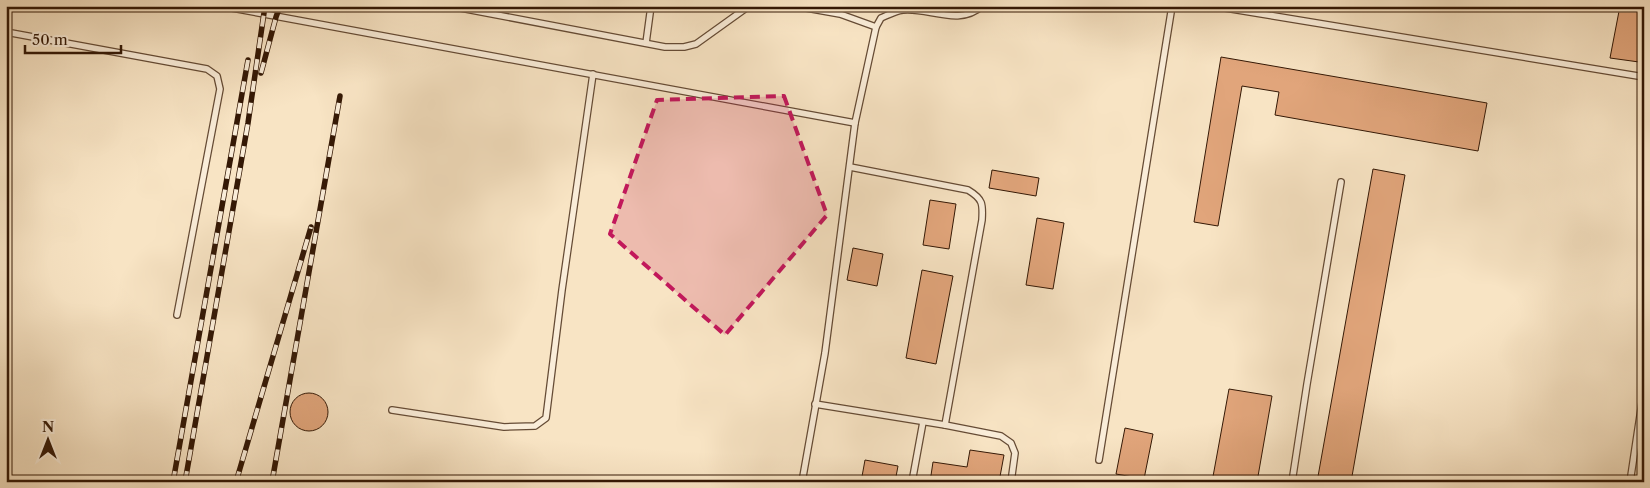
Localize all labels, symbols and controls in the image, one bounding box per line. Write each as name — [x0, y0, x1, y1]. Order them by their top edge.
scale bar — [25, 22, 121, 54]
text: 50 m — [32, 30, 68, 49]
north arrow — [22, 416, 72, 466]
text: N — [42, 418, 54, 436]

